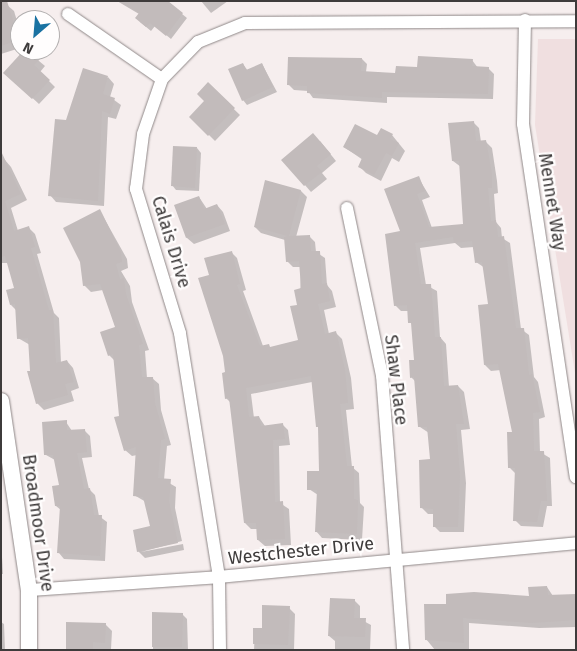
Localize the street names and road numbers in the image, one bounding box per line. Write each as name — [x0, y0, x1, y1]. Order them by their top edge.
street label: Mennet Way — [534, 152, 570, 252]
street label: Calais Drive — [147, 193, 195, 291]
street label: Shaw Place — [380, 334, 412, 426]
street label: Broadmoor Drive — [18, 453, 58, 593]
street label: Westchester Drive — [227, 533, 375, 569]

